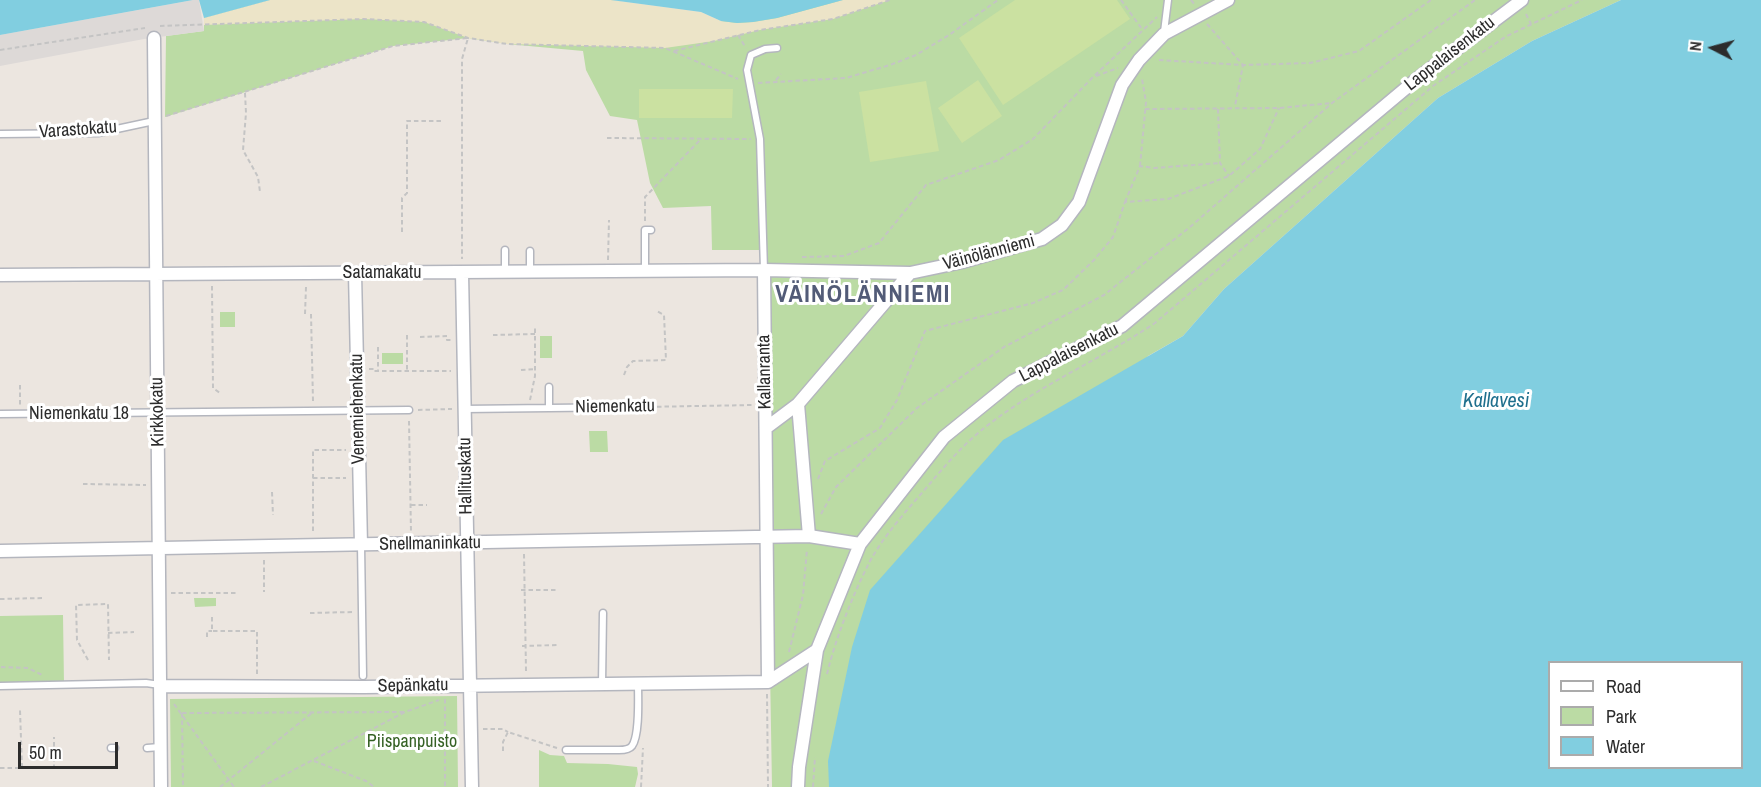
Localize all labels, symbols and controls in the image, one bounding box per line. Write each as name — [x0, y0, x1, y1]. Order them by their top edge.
street label: Lappalaisenkatu — [1401, 12, 1499, 96]
north arrow — [1683, 18, 1743, 78]
text: N — [1684, 40, 1707, 52]
street label: Varastokatu — [38, 117, 118, 143]
street label: Väinölänniemi — [941, 230, 1037, 276]
street label: Satamakatu — [343, 262, 421, 284]
district label: VÄINÖLÄNNIEMI — [775, 282, 951, 310]
street label: Lappalaisenkatu — [1016, 319, 1122, 387]
street label: Kallanranta — [754, 334, 776, 410]
street label: Venemiehenkatu — [346, 353, 370, 465]
street label: Kirkkokatu — [147, 377, 169, 447]
water label: Kallavesi — [1463, 390, 1529, 414]
street label: Niemenkatu — [575, 396, 655, 418]
street label: Niemenkatu 18 — [29, 403, 129, 425]
street label: Hallituskatu — [455, 437, 477, 515]
street label: Snellmaninkatu — [379, 532, 481, 556]
legend — [1548, 661, 1743, 769]
text: Road — [1606, 674, 1641, 699]
street label: Sepänkatu — [378, 675, 448, 697]
text: Park — [1606, 704, 1636, 729]
scale bar — [21, 730, 122, 768]
park label: Piispanpuisto — [367, 731, 457, 753]
text: Water — [1606, 734, 1645, 759]
text: 50 m — [29, 740, 62, 765]

